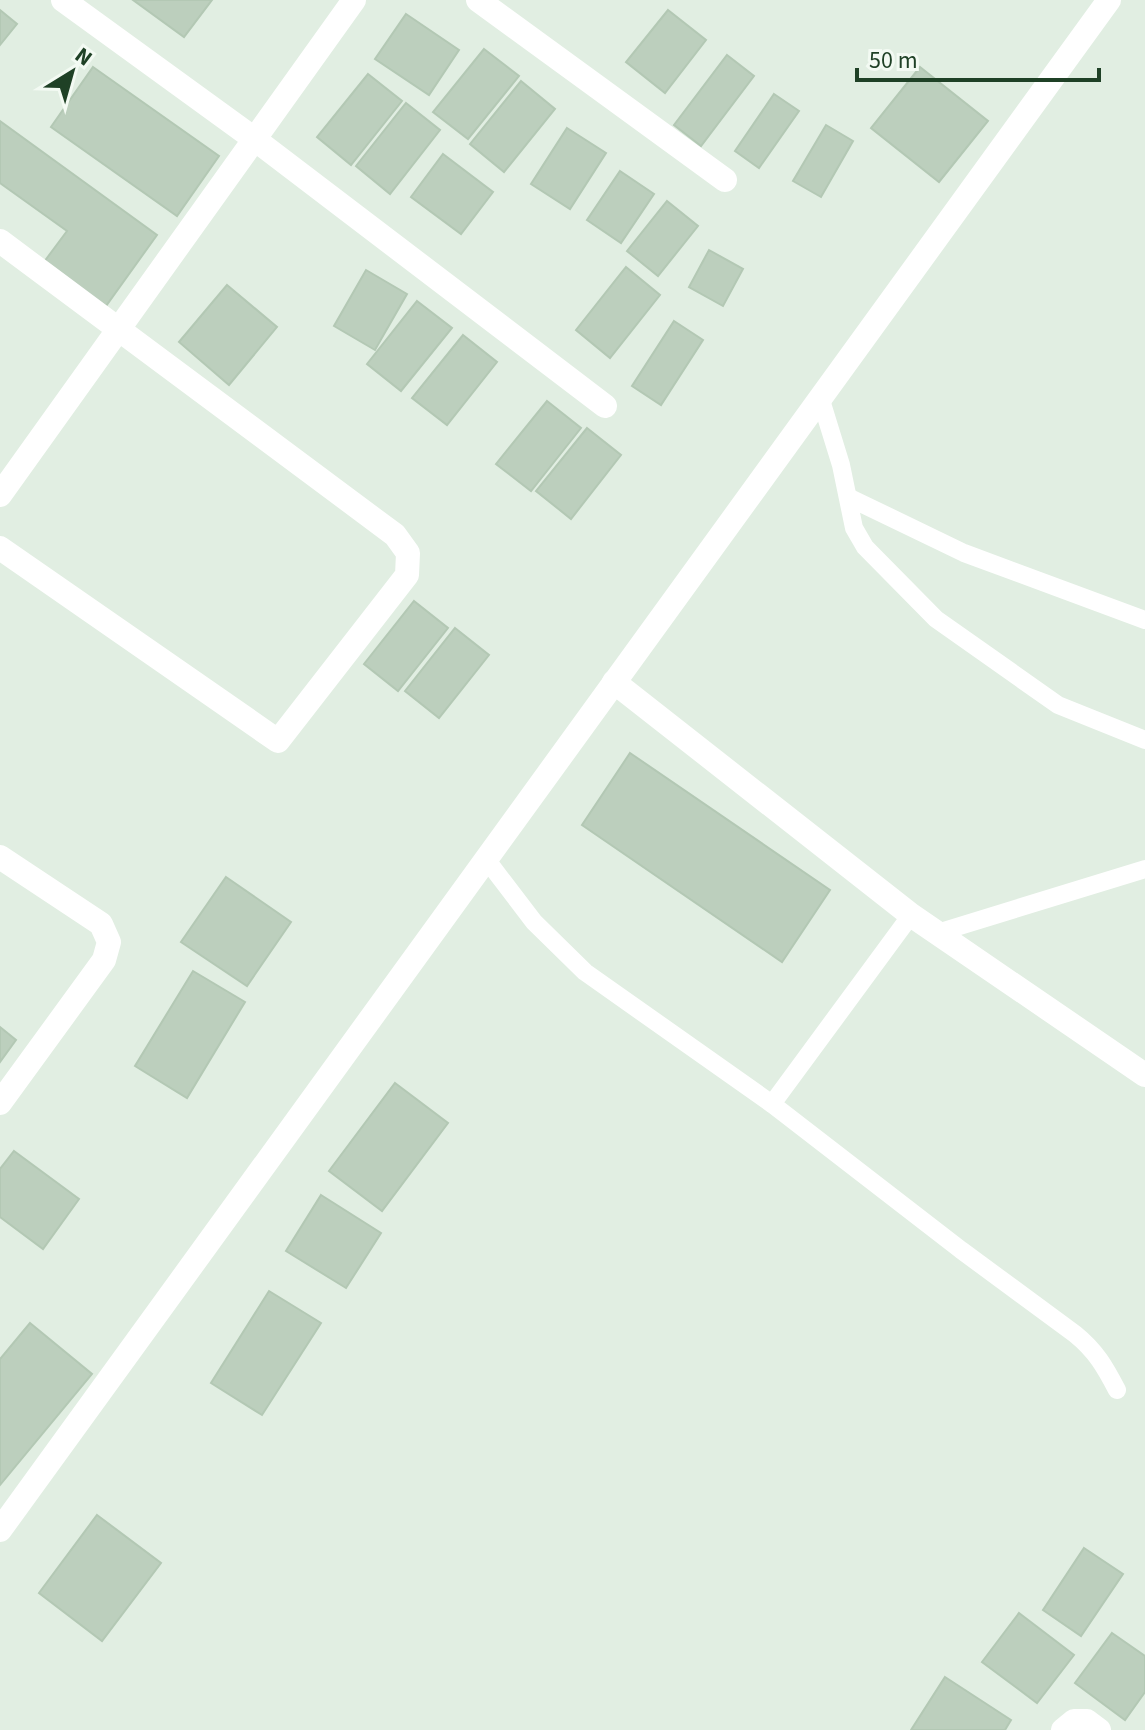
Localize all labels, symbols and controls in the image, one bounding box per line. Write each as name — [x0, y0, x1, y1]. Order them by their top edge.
north arrow — [32, 32, 112, 112]
scale bar — [857, 32, 1099, 82]
text: N — [68, 40, 99, 74]
text: 50 m — [869, 43, 918, 78]

